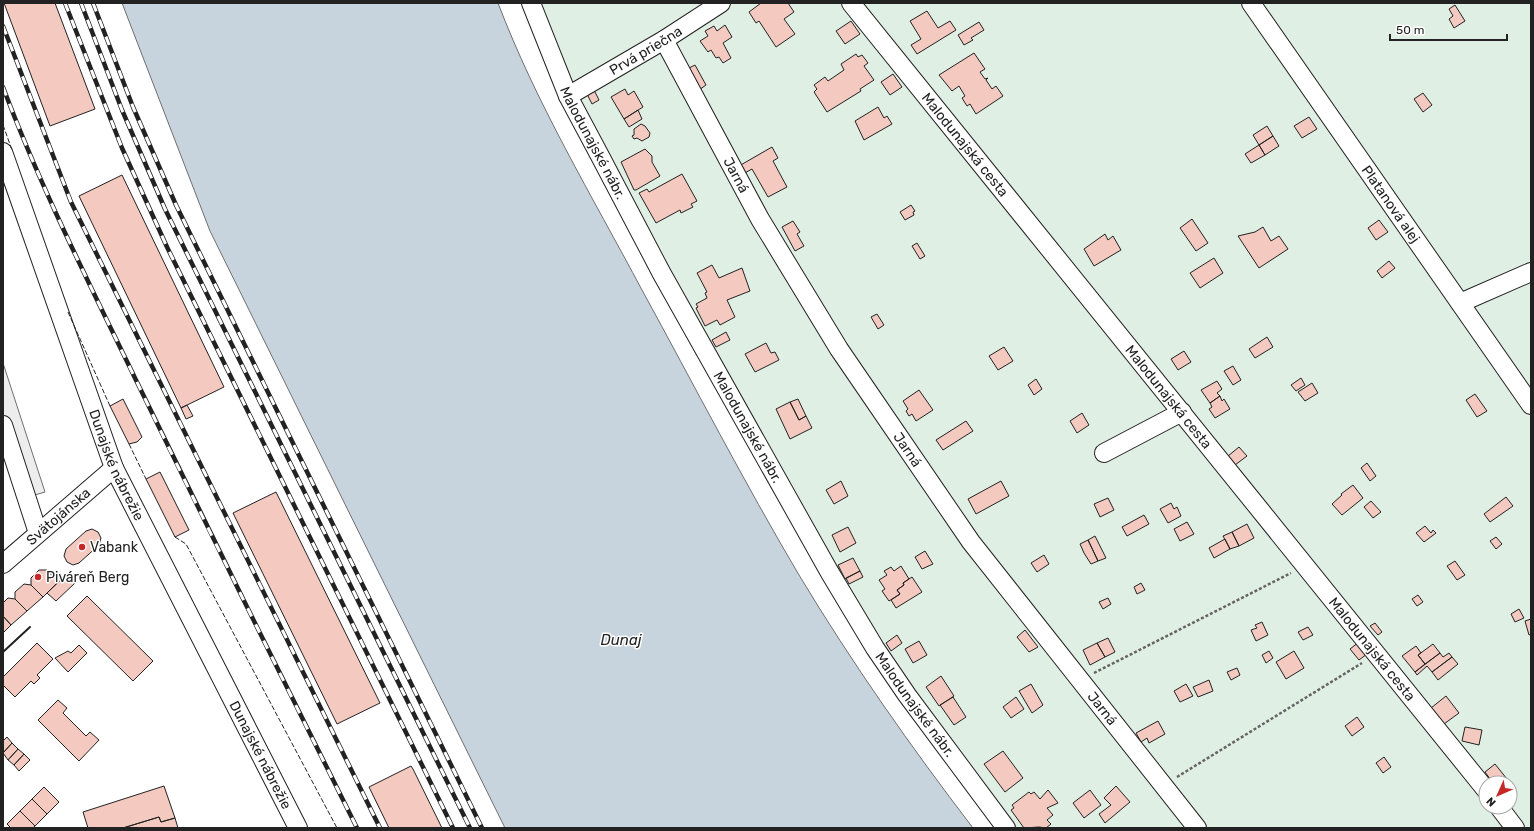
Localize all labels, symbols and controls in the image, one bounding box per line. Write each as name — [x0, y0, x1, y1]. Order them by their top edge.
scale bar — [1390, 16, 1507, 42]
street label: Prvá priečna — [606, 22, 685, 79]
text: 50 m — [1396, 23, 1424, 37]
street label: Malodunajské nábr. — [557, 84, 630, 202]
street label: Malodunajská cesta — [918, 89, 1012, 200]
street label: Jarná — [720, 154, 753, 196]
street label: Platanová alej — [1358, 162, 1424, 246]
street label: Malodunajská cesta — [1122, 342, 1216, 452]
street label: Malodunajské nábr. — [710, 368, 786, 486]
street label: Dunajské nábrežie — [86, 407, 148, 523]
street label: Jarná — [890, 429, 926, 470]
street label: Svätojánska — [23, 484, 94, 549]
place label: Vabank — [90, 539, 139, 556]
marker: Vabank — [77, 542, 87, 552]
place label: Piváreň Berg — [46, 569, 129, 586]
marker: Piváreň Berg — [33, 572, 43, 582]
street label: Malodunajská cesta — [1325, 594, 1419, 704]
water label: Dunaj — [600, 631, 643, 649]
street label: Malodunajské nábr. — [872, 649, 958, 760]
street label: Jarná — [1084, 688, 1121, 729]
street label: Dunajské nábrežie — [226, 698, 295, 812]
north arrow — [1478, 775, 1518, 815]
text: N — [1484, 794, 1499, 809]

